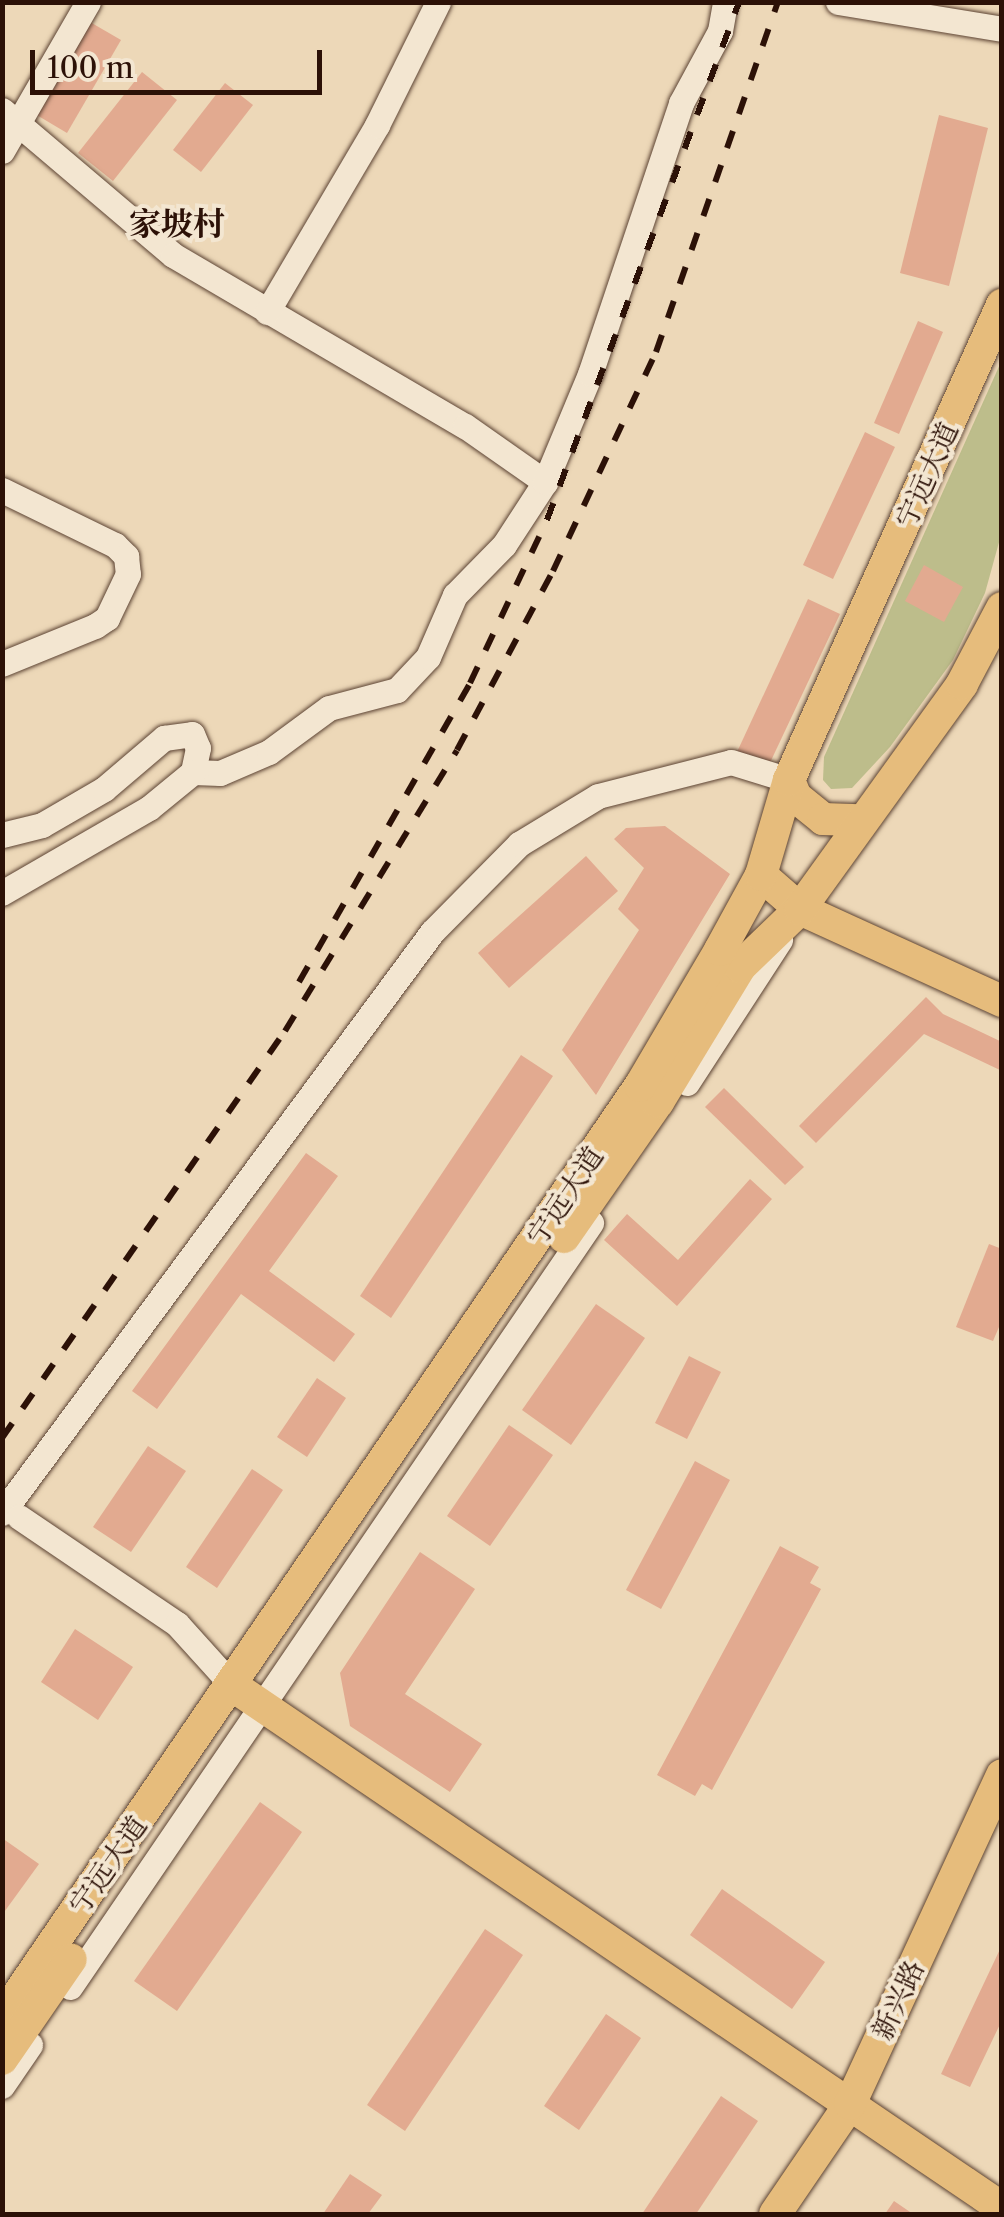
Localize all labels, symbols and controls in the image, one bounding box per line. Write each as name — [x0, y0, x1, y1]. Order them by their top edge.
scale bar — [35, 30, 328, 92]
text: 100 m — [47, 49, 134, 86]
district label: 家坡村 — [129, 205, 225, 243]
street label: 宁远大道 — [889, 417, 965, 533]
street label: 宁远大道 — [520, 1140, 610, 1252]
street label: 宁远大道 — [62, 1809, 154, 1921]
street label: 新兴路 — [865, 1955, 931, 2045]

